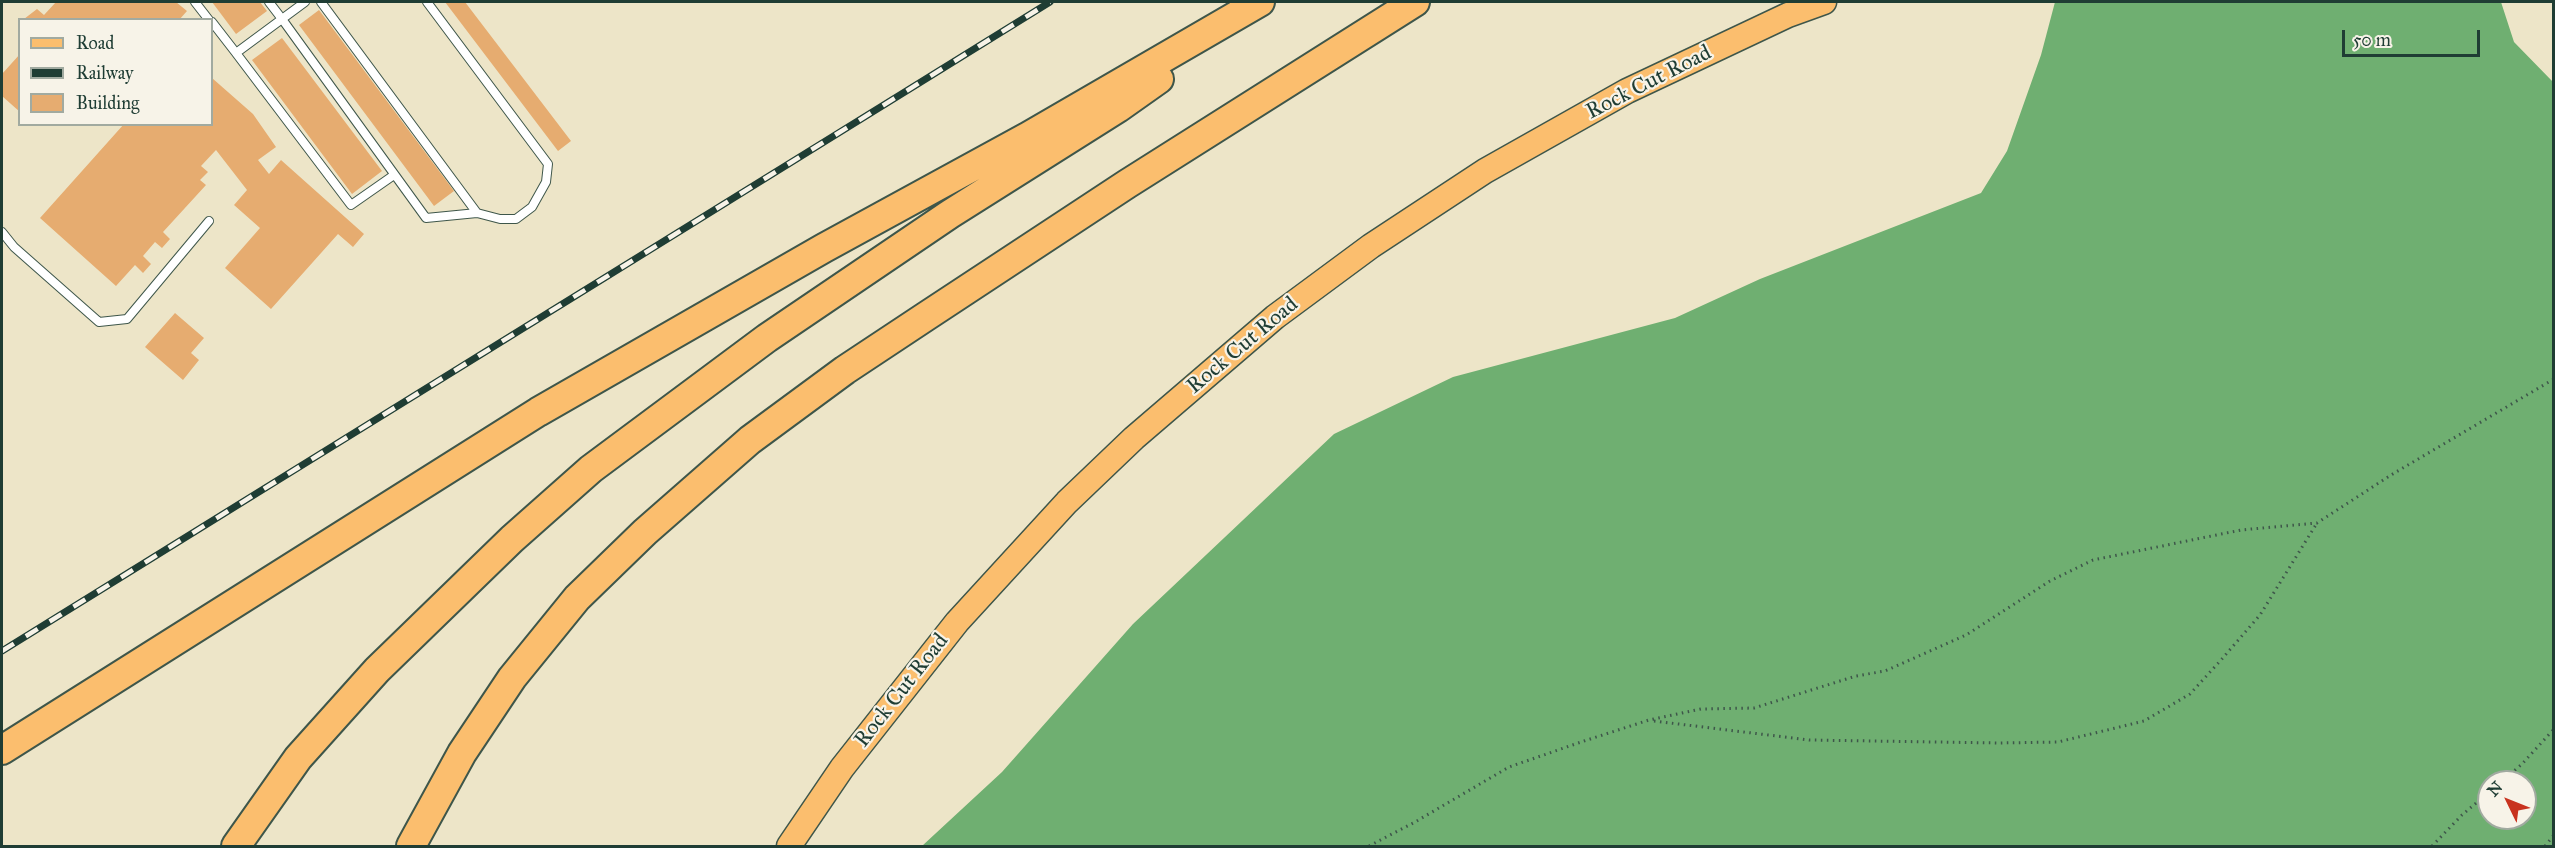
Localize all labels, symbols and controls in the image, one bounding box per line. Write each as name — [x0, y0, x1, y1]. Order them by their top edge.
legend — [18, 18, 213, 126]
scale bar — [2345, 18, 2483, 56]
text: 50 m — [2353, 29, 2391, 51]
text: Road — [76, 32, 114, 54]
street label: Rock Cut Road — [1582, 40, 1716, 126]
text: Railway — [76, 62, 133, 84]
text: Building — [76, 92, 139, 114]
street label: Rock Cut Road — [1182, 292, 1304, 400]
street label: Rock Cut Road — [849, 629, 955, 753]
north arrow — [2477, 770, 2537, 830]
text: N — [2483, 777, 2507, 800]

